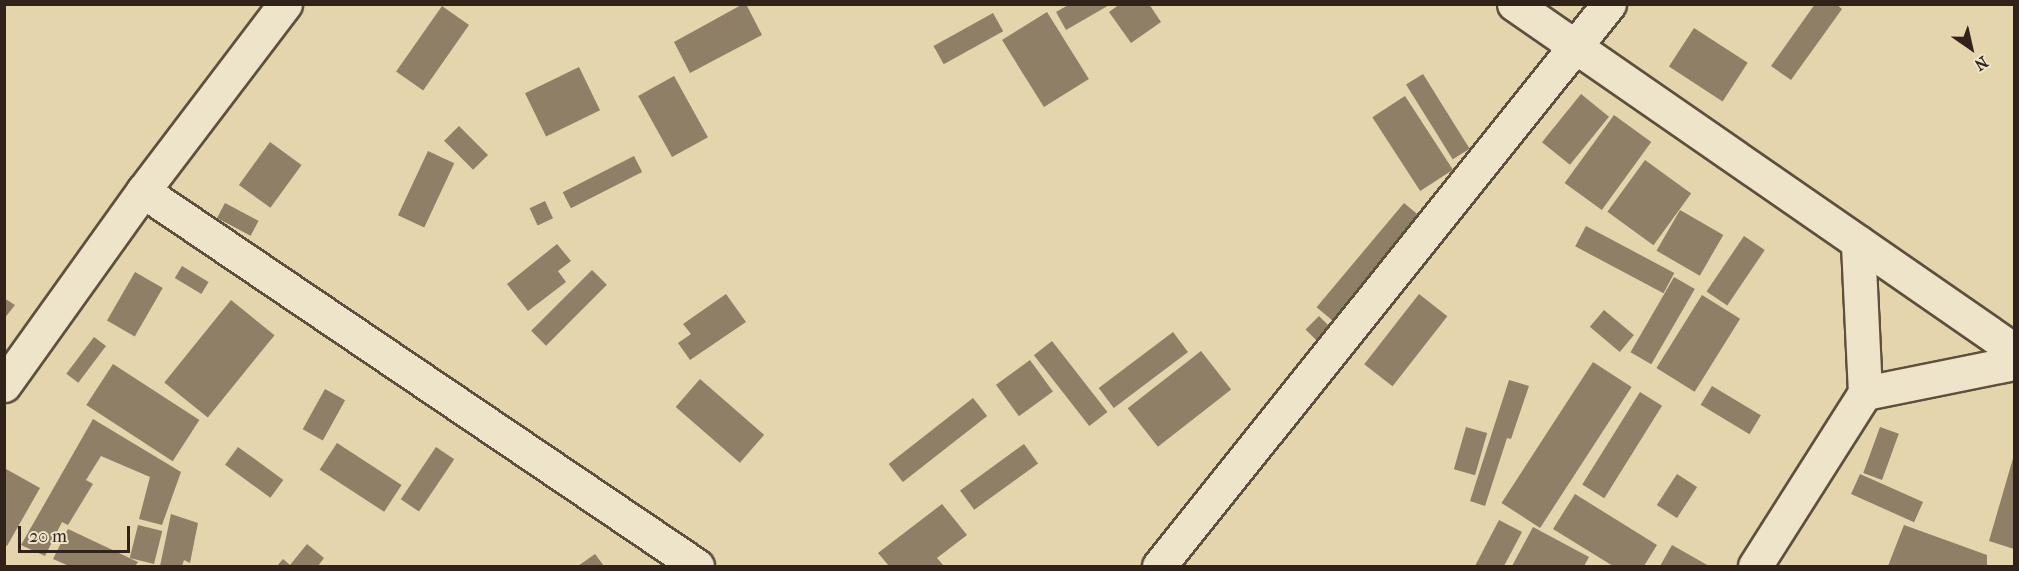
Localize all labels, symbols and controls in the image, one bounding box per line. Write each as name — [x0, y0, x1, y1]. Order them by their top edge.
north arrow — [1941, 18, 2001, 78]
text: N — [1971, 52, 1992, 75]
scale bar — [21, 514, 134, 552]
text: 20 m — [29, 526, 67, 547]

